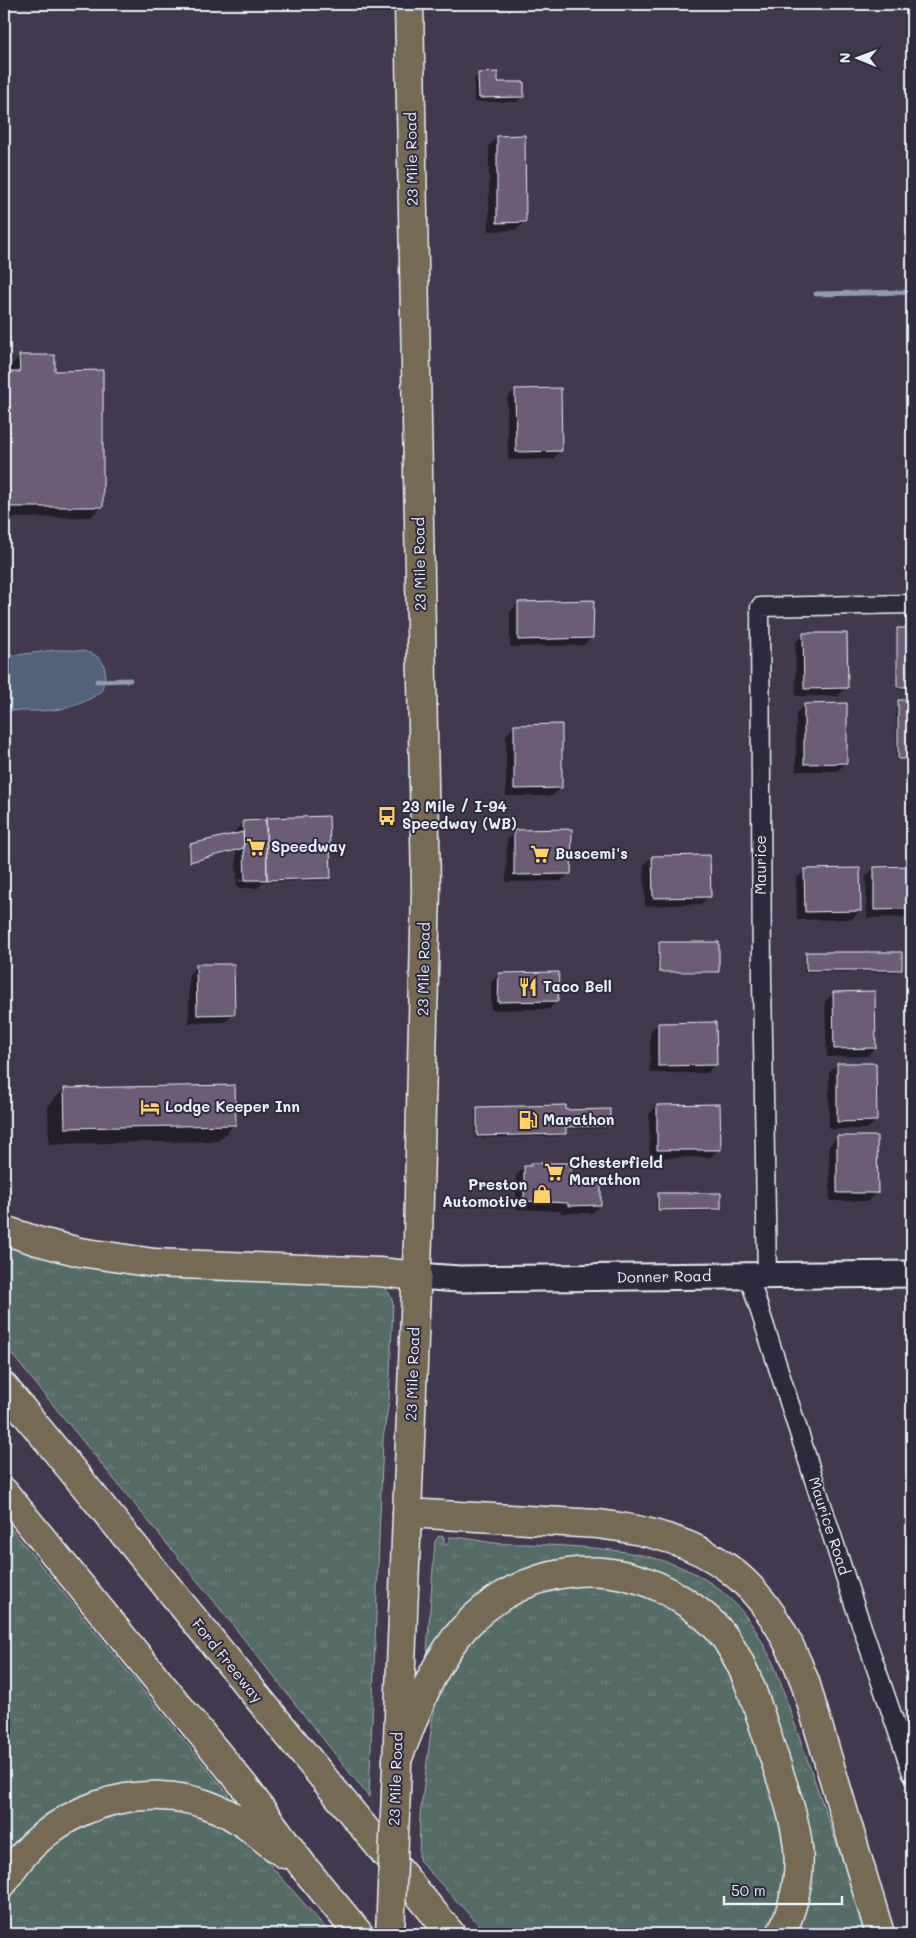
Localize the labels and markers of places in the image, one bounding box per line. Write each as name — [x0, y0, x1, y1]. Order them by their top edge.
place label: 23 Mile / I-94 Speedway (WB) — [402, 796, 517, 833]
bus stop icon: 23 Mile / I-94 Speedway (WB) — [376, 805, 398, 827]
supermarket icon: Speedway — [245, 836, 267, 858]
place label: Speedway — [271, 836, 346, 856]
supermarket icon: Buscemi's — [529, 843, 551, 865]
place label: Buscemi's — [555, 843, 628, 863]
restaurant icon: Taco Bell — [517, 976, 539, 998]
place label: Taco Bell — [543, 976, 612, 996]
hotel icon: Lodge Keeper Inn — [139, 1096, 161, 1118]
place label: Lodge Keeper Inn — [165, 1096, 300, 1116]
fuel station icon: Marathon — [517, 1109, 539, 1131]
place label: Marathon — [543, 1109, 614, 1129]
place label: Chesterfield Marathon — [569, 1152, 663, 1189]
supermarket icon: Chesterfield Marathon — [543, 1161, 565, 1183]
place label: Preston Automotive — [442, 1174, 527, 1211]
shop icon: Preston Automotive — [531, 1183, 553, 1205]

